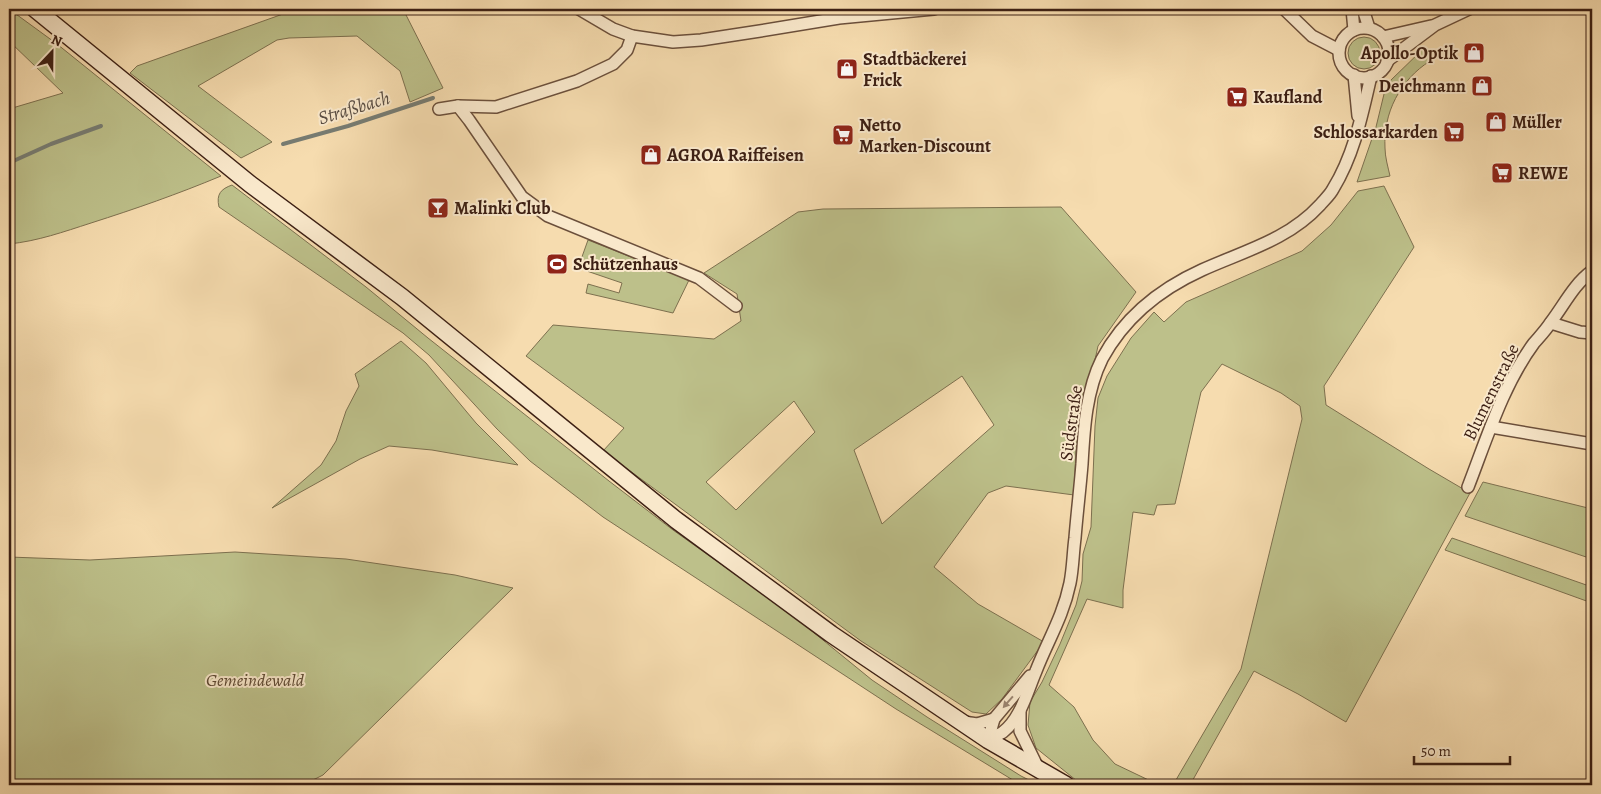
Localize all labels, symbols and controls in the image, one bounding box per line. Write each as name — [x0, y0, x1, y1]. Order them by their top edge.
north arrow — [28, 28, 78, 78]
text: N — [48, 30, 65, 51]
place label: Apollo-Optik — [1360, 41, 1459, 65]
shop icon: Apollo-Optik — [1462, 41, 1486, 65]
place label: Stadtbäckerei Frick — [863, 47, 967, 92]
shop icon: Stadtbäckerei Frick — [835, 57, 859, 81]
place label: Deichmann — [1379, 74, 1466, 98]
shop icon: Deichmann — [1470, 74, 1494, 98]
water label: Straßbach — [315, 85, 393, 131]
supermarket icon: Kaufland — [1225, 85, 1249, 109]
place label: Kaufland — [1253, 85, 1323, 109]
shop icon: Müller — [1484, 110, 1508, 134]
place label: Müller — [1512, 110, 1562, 134]
place label: Netto Marken-Discount — [859, 113, 991, 158]
place label: Schlossarkarden — [1313, 120, 1438, 144]
supermarket icon: Schlossarkarden — [1442, 120, 1466, 144]
supermarket icon: Netto Marken-Discount — [831, 123, 855, 147]
shop icon: AGROA Raiffeisen — [639, 143, 663, 167]
place label: AGROA Raiffeisen — [666, 143, 804, 167]
supermarket icon: REWE — [1490, 161, 1514, 185]
place label: REWE — [1518, 161, 1569, 185]
bar icon: Malinki Club — [426, 196, 450, 220]
place label: Malinki Club — [454, 196, 550, 220]
sports icon: Schützenhaus — [545, 252, 569, 276]
place label: Schützenhaus — [573, 252, 678, 276]
street label: Blumenstraße — [1457, 340, 1525, 444]
street label: Südstraße — [1054, 384, 1088, 462]
park label: Gemeindewald — [206, 668, 305, 692]
one-way arrow — [1003, 696, 1014, 708]
scale bar — [1414, 734, 1510, 766]
text: 50 m — [1421, 741, 1451, 761]

